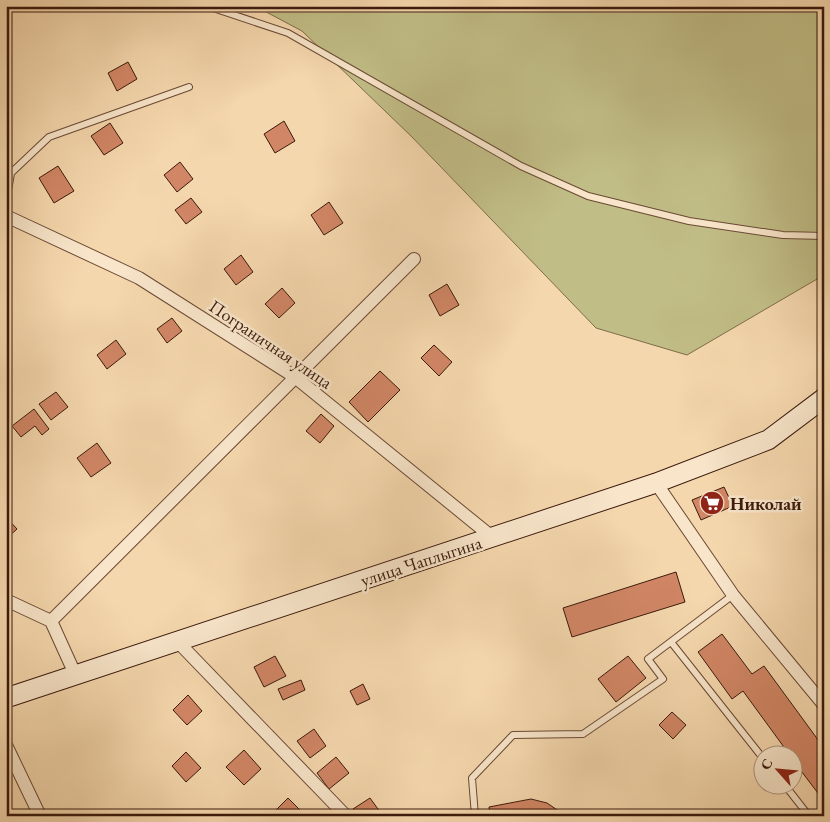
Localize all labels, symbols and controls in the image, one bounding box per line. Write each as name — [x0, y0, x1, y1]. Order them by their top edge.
street label: Пограничная улица — [205, 294, 338, 394]
supermarket icon: Николай — [699, 490, 725, 516]
place label: Николай — [730, 492, 802, 515]
street label: улица Чаплыгина — [357, 530, 485, 591]
north arrow — [752, 744, 802, 794]
text: С — [756, 756, 777, 773]

